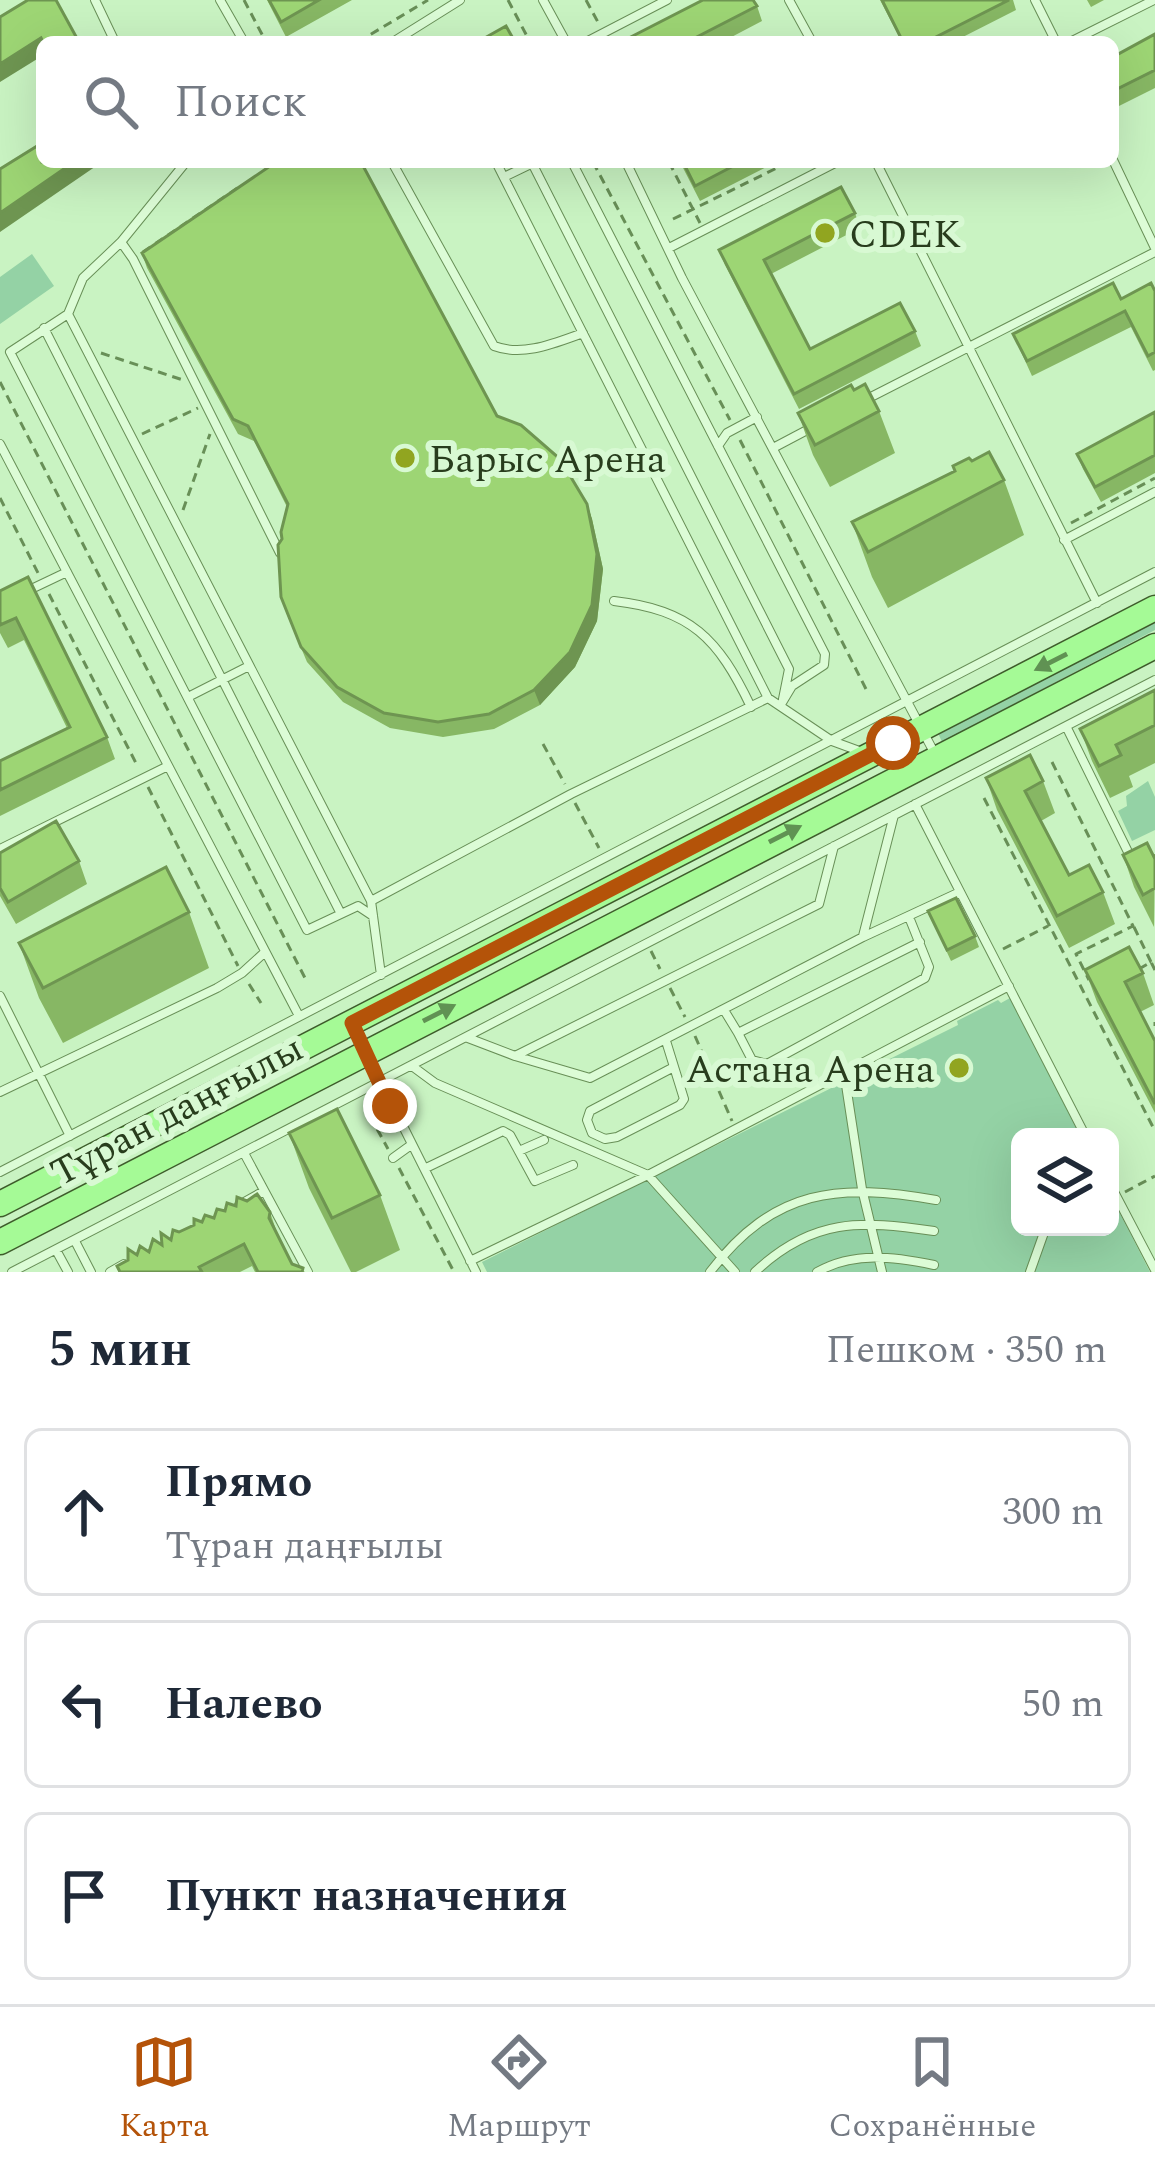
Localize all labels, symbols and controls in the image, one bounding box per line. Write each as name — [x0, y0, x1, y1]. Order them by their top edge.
search box — [36, 36, 1119, 168]
text: Поиск — [174, 68, 307, 137]
icon: search — [78, 69, 144, 135]
place label: CDEK — [849, 206, 961, 265]
marker: CDEK — [812, 220, 838, 246]
place label: Барыс Арена — [429, 431, 666, 490]
marker: Барыс Арена — [392, 445, 418, 471]
one-way arrow — [1034, 651, 1068, 672]
route start — [866, 716, 920, 770]
one-way arrow — [768, 825, 803, 845]
one-way arrow — [421, 1003, 456, 1023]
street label: Тұран даңғылы — [40, 1020, 314, 1203]
place label: Астана Арена — [686, 1041, 935, 1100]
marker: Астана Арена — [946, 1055, 972, 1081]
route end — [363, 1079, 417, 1133]
map controls — [1011, 1128, 1119, 1236]
button: layers — [1011, 1128, 1119, 1236]
text: 5 мин — [48, 1311, 192, 1389]
text: Пешком · 350 m — [826, 1321, 1107, 1380]
text: Прямо — [165, 1448, 312, 1517]
icon: ahead — [51, 1479, 117, 1545]
text: 300 m — [1002, 1483, 1104, 1542]
text: Тұран даңғылы — [165, 1517, 444, 1576]
text: Налево — [165, 1670, 323, 1739]
icon: left — [51, 1671, 117, 1737]
text: 50 m — [1022, 1675, 1104, 1734]
text: Пункт назначения — [165, 1862, 567, 1931]
icon: arrive — [51, 1863, 117, 1929]
tab: Карта — [119, 2029, 209, 2151]
tab: Маршрут — [447, 2029, 591, 2151]
tab: Сохранённые — [828, 2029, 1036, 2151]

